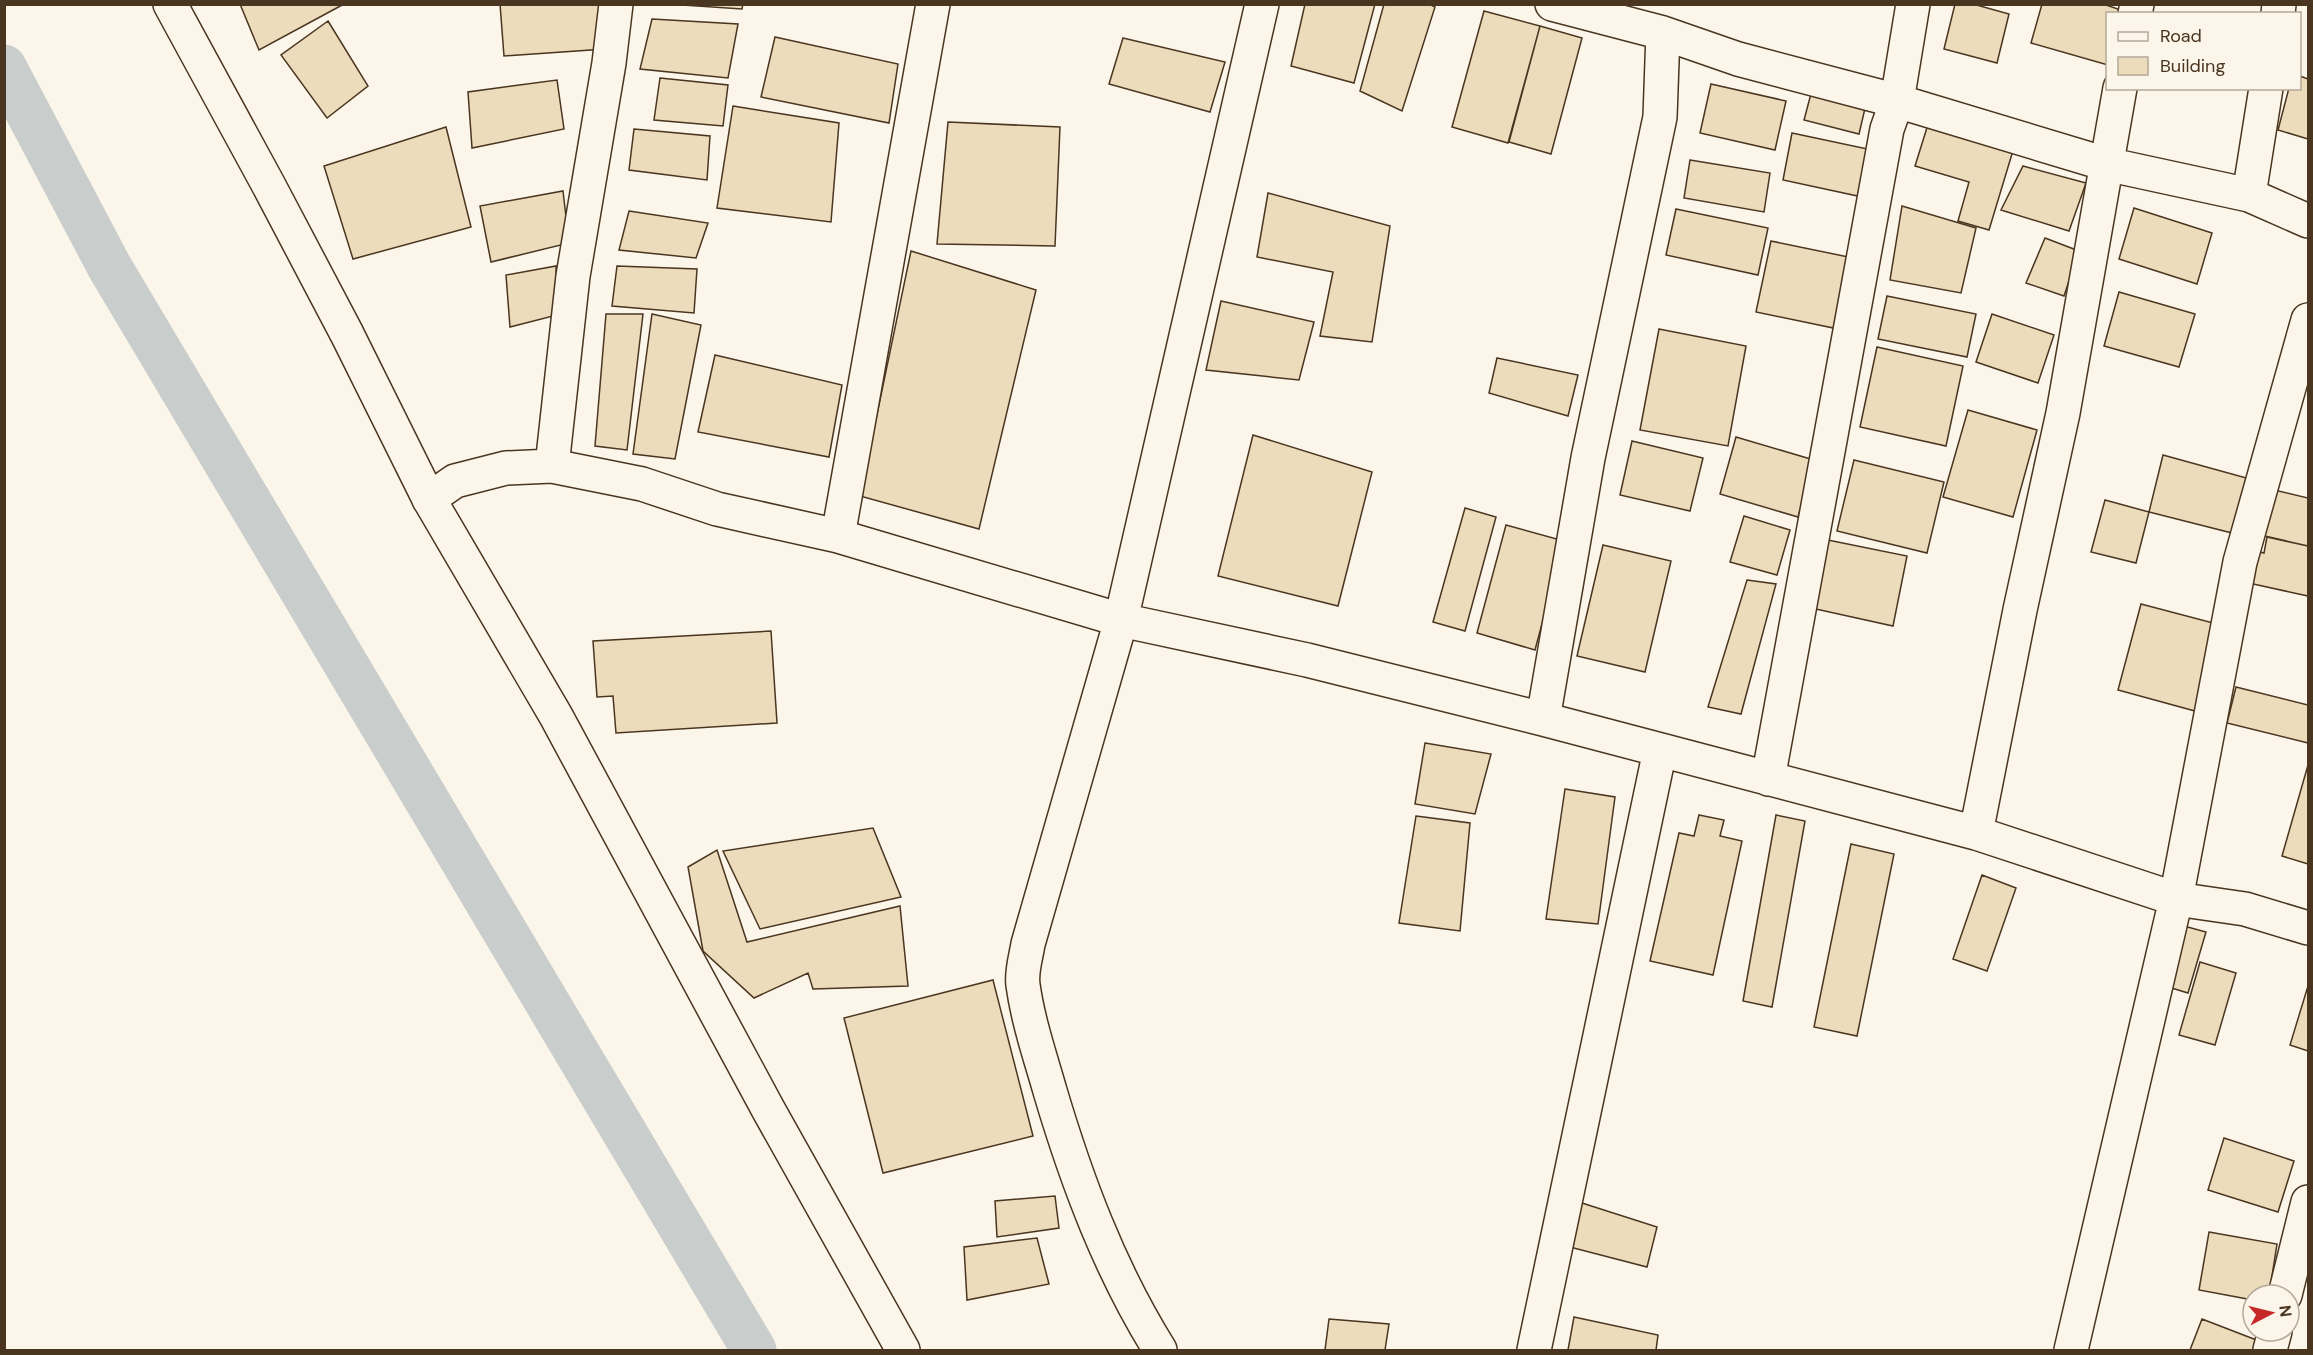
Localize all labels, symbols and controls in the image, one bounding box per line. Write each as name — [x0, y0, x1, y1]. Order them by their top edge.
legend — [2106, 12, 2301, 90]
text: Road — [2160, 24, 2202, 48]
text: Building — [2160, 54, 2225, 78]
north arrow — [2241, 1283, 2301, 1343]
text: N — [2274, 1304, 2297, 1318]

